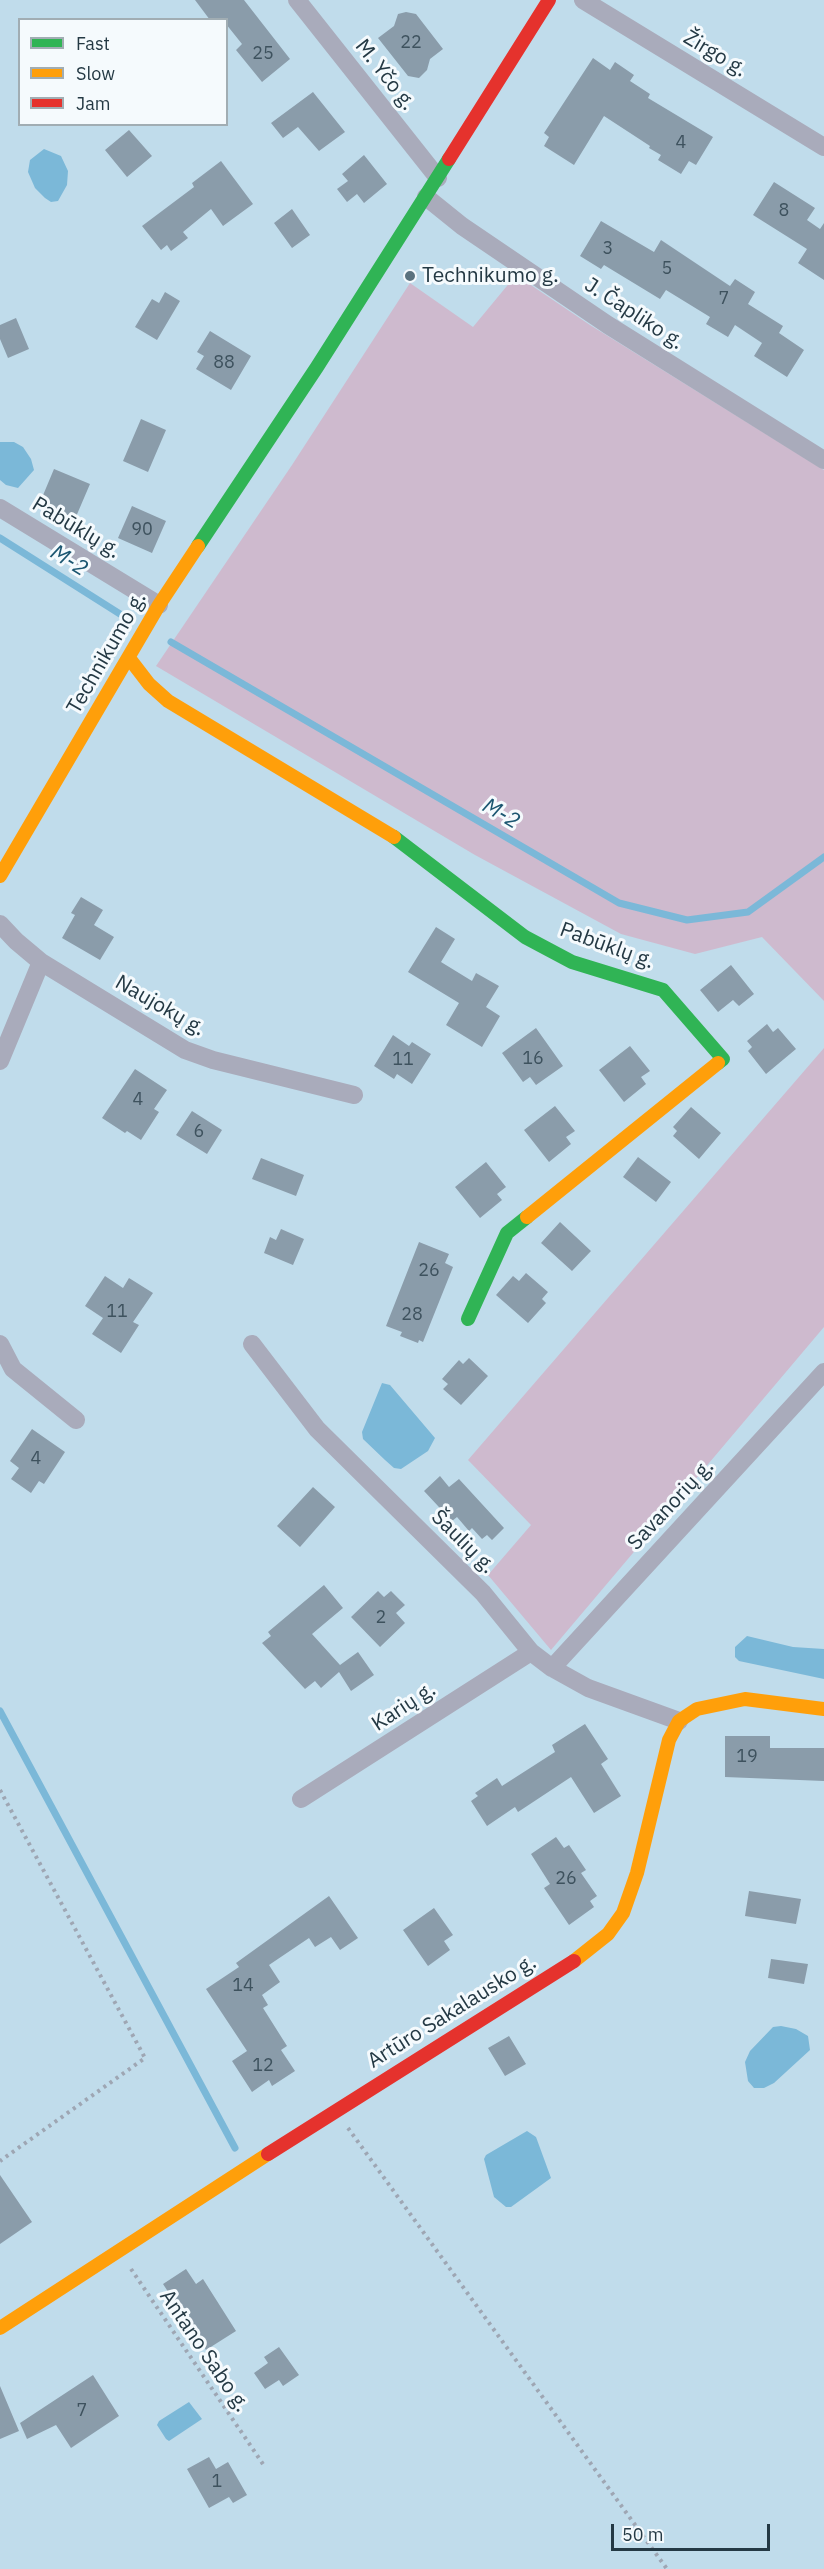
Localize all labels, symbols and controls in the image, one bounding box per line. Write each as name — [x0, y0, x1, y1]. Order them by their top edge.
legend — [18, 18, 228, 126]
street label: Žirgo g. — [679, 25, 751, 83]
text: Fast — [76, 32, 110, 55]
house number: 22 — [400, 32, 422, 54]
street label: M. Yčo g. — [349, 34, 421, 116]
house number: 25 — [252, 43, 274, 65]
text: Slow — [76, 62, 115, 85]
text: Jam — [76, 92, 111, 115]
house number: 4 — [676, 132, 686, 154]
house number: 8 — [779, 200, 789, 222]
house number: 3 — [603, 238, 613, 260]
house number: 5 — [662, 258, 672, 280]
place label: Technikumo g. — [422, 263, 559, 289]
marker: Technikumo g. — [403, 269, 417, 283]
street label: J. Čapliko g. — [580, 273, 688, 355]
house number: 7 — [719, 288, 729, 310]
house number: 88 — [213, 352, 235, 374]
street label: Pabūklų g. — [27, 492, 125, 564]
house number: 90 — [131, 519, 153, 541]
water label: M-2 — [45, 539, 93, 583]
street label: Technikumo g. — [62, 587, 152, 719]
water label: M-2 — [478, 793, 524, 835]
street label: Pabūklų g. — [556, 917, 658, 975]
street label: Naujokų g. — [110, 970, 210, 1042]
house number: 16 — [522, 1048, 544, 1070]
house number: 11 — [392, 1049, 414, 1071]
house number: 4 — [133, 1089, 143, 1111]
house number: 6 — [194, 1121, 204, 1143]
house number: 26 — [418, 1260, 440, 1282]
house number: 11 — [106, 1301, 128, 1323]
house number: 28 — [401, 1304, 423, 1326]
house number: 4 — [31, 1448, 41, 1470]
street label: Savanorių g. — [622, 1454, 720, 1556]
street label: Šaulių g. — [426, 1505, 500, 1579]
house number: 2 — [376, 1607, 386, 1629]
street label: Karių g. — [367, 1677, 441, 1737]
house number: 19 — [736, 1746, 758, 1768]
house number: 26 — [555, 1868, 577, 1890]
street label: Artūro Sakalausko g. — [363, 1950, 541, 2074]
house number: 14 — [232, 1975, 254, 1997]
house number: 12 — [252, 2055, 274, 2077]
street label: Antano Sabo g. — [154, 2285, 254, 2417]
house number: 7 — [77, 2400, 87, 2422]
house number: 1 — [212, 2471, 222, 2493]
scale bar — [614, 2512, 773, 2550]
text: 50 m — [622, 2523, 664, 2546]

